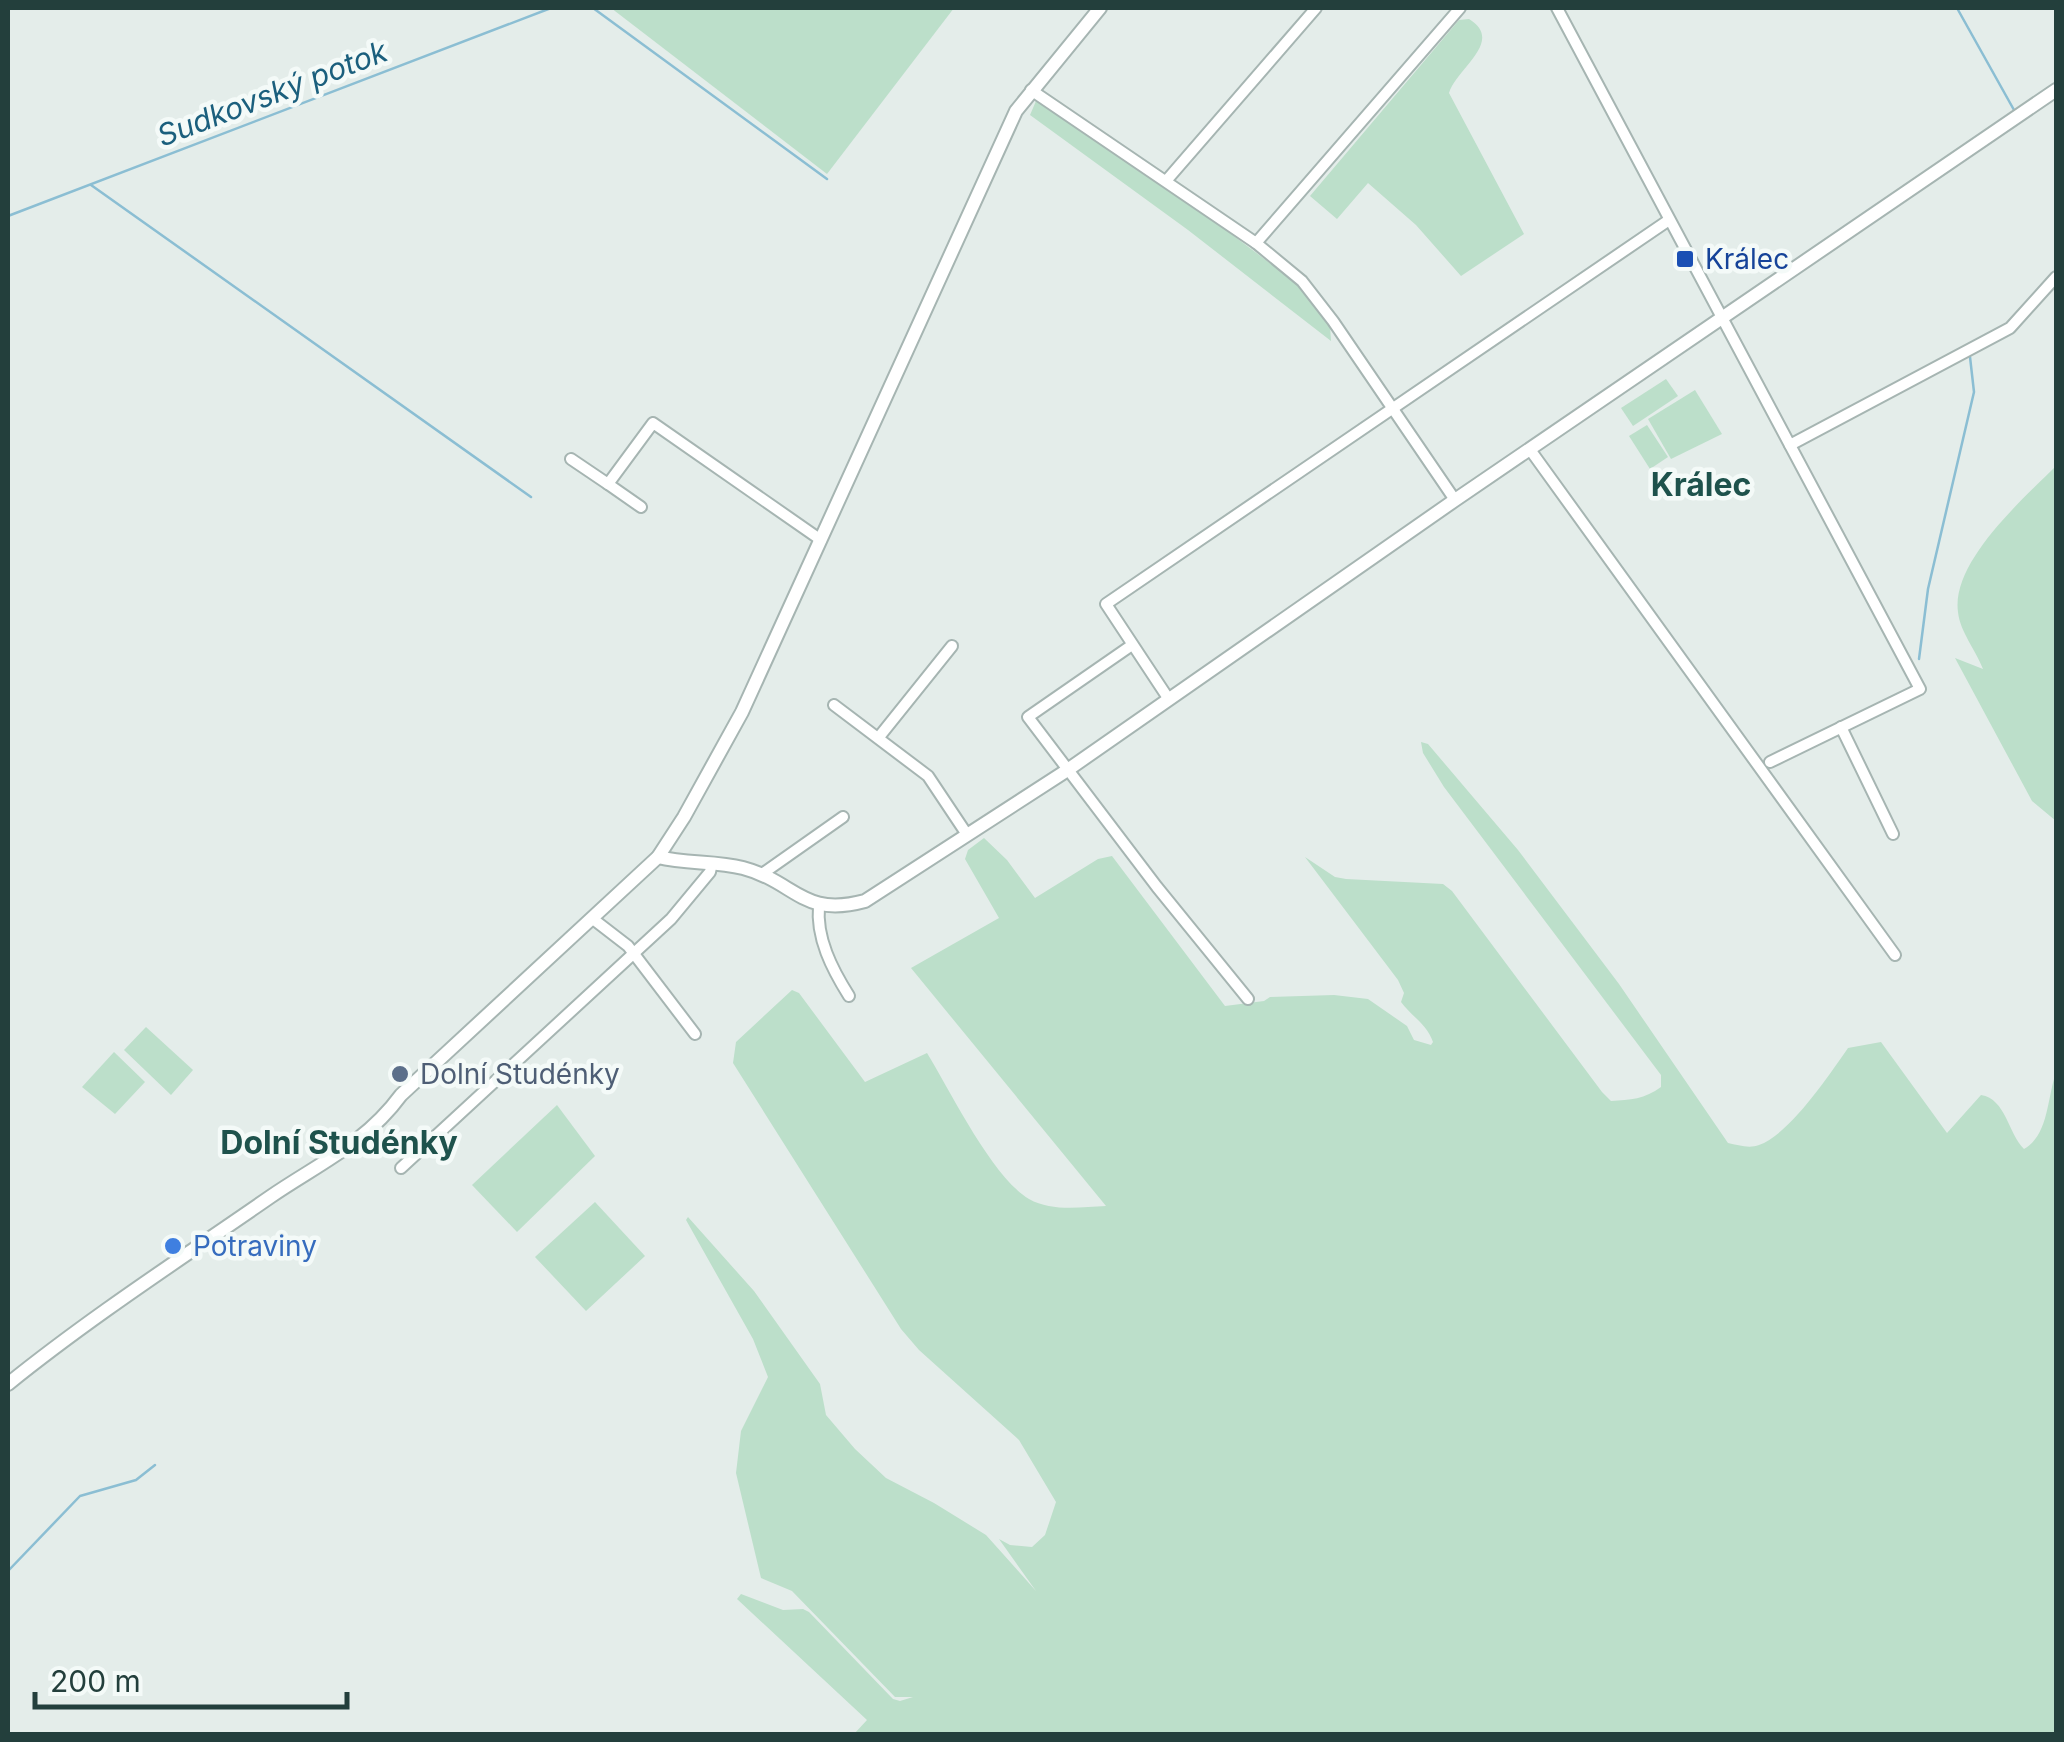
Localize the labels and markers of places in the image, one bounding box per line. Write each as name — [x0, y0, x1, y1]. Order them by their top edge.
place label: Králec — [1705, 242, 1789, 276]
marker: Králec — [1674, 248, 1696, 270]
place label: Dolní Studénky — [420, 1057, 620, 1091]
marker: Dolní Studénky — [389, 1063, 411, 1085]
place label: Potraviny — [193, 1229, 317, 1263]
marker: Potraviny — [162, 1235, 184, 1257]

